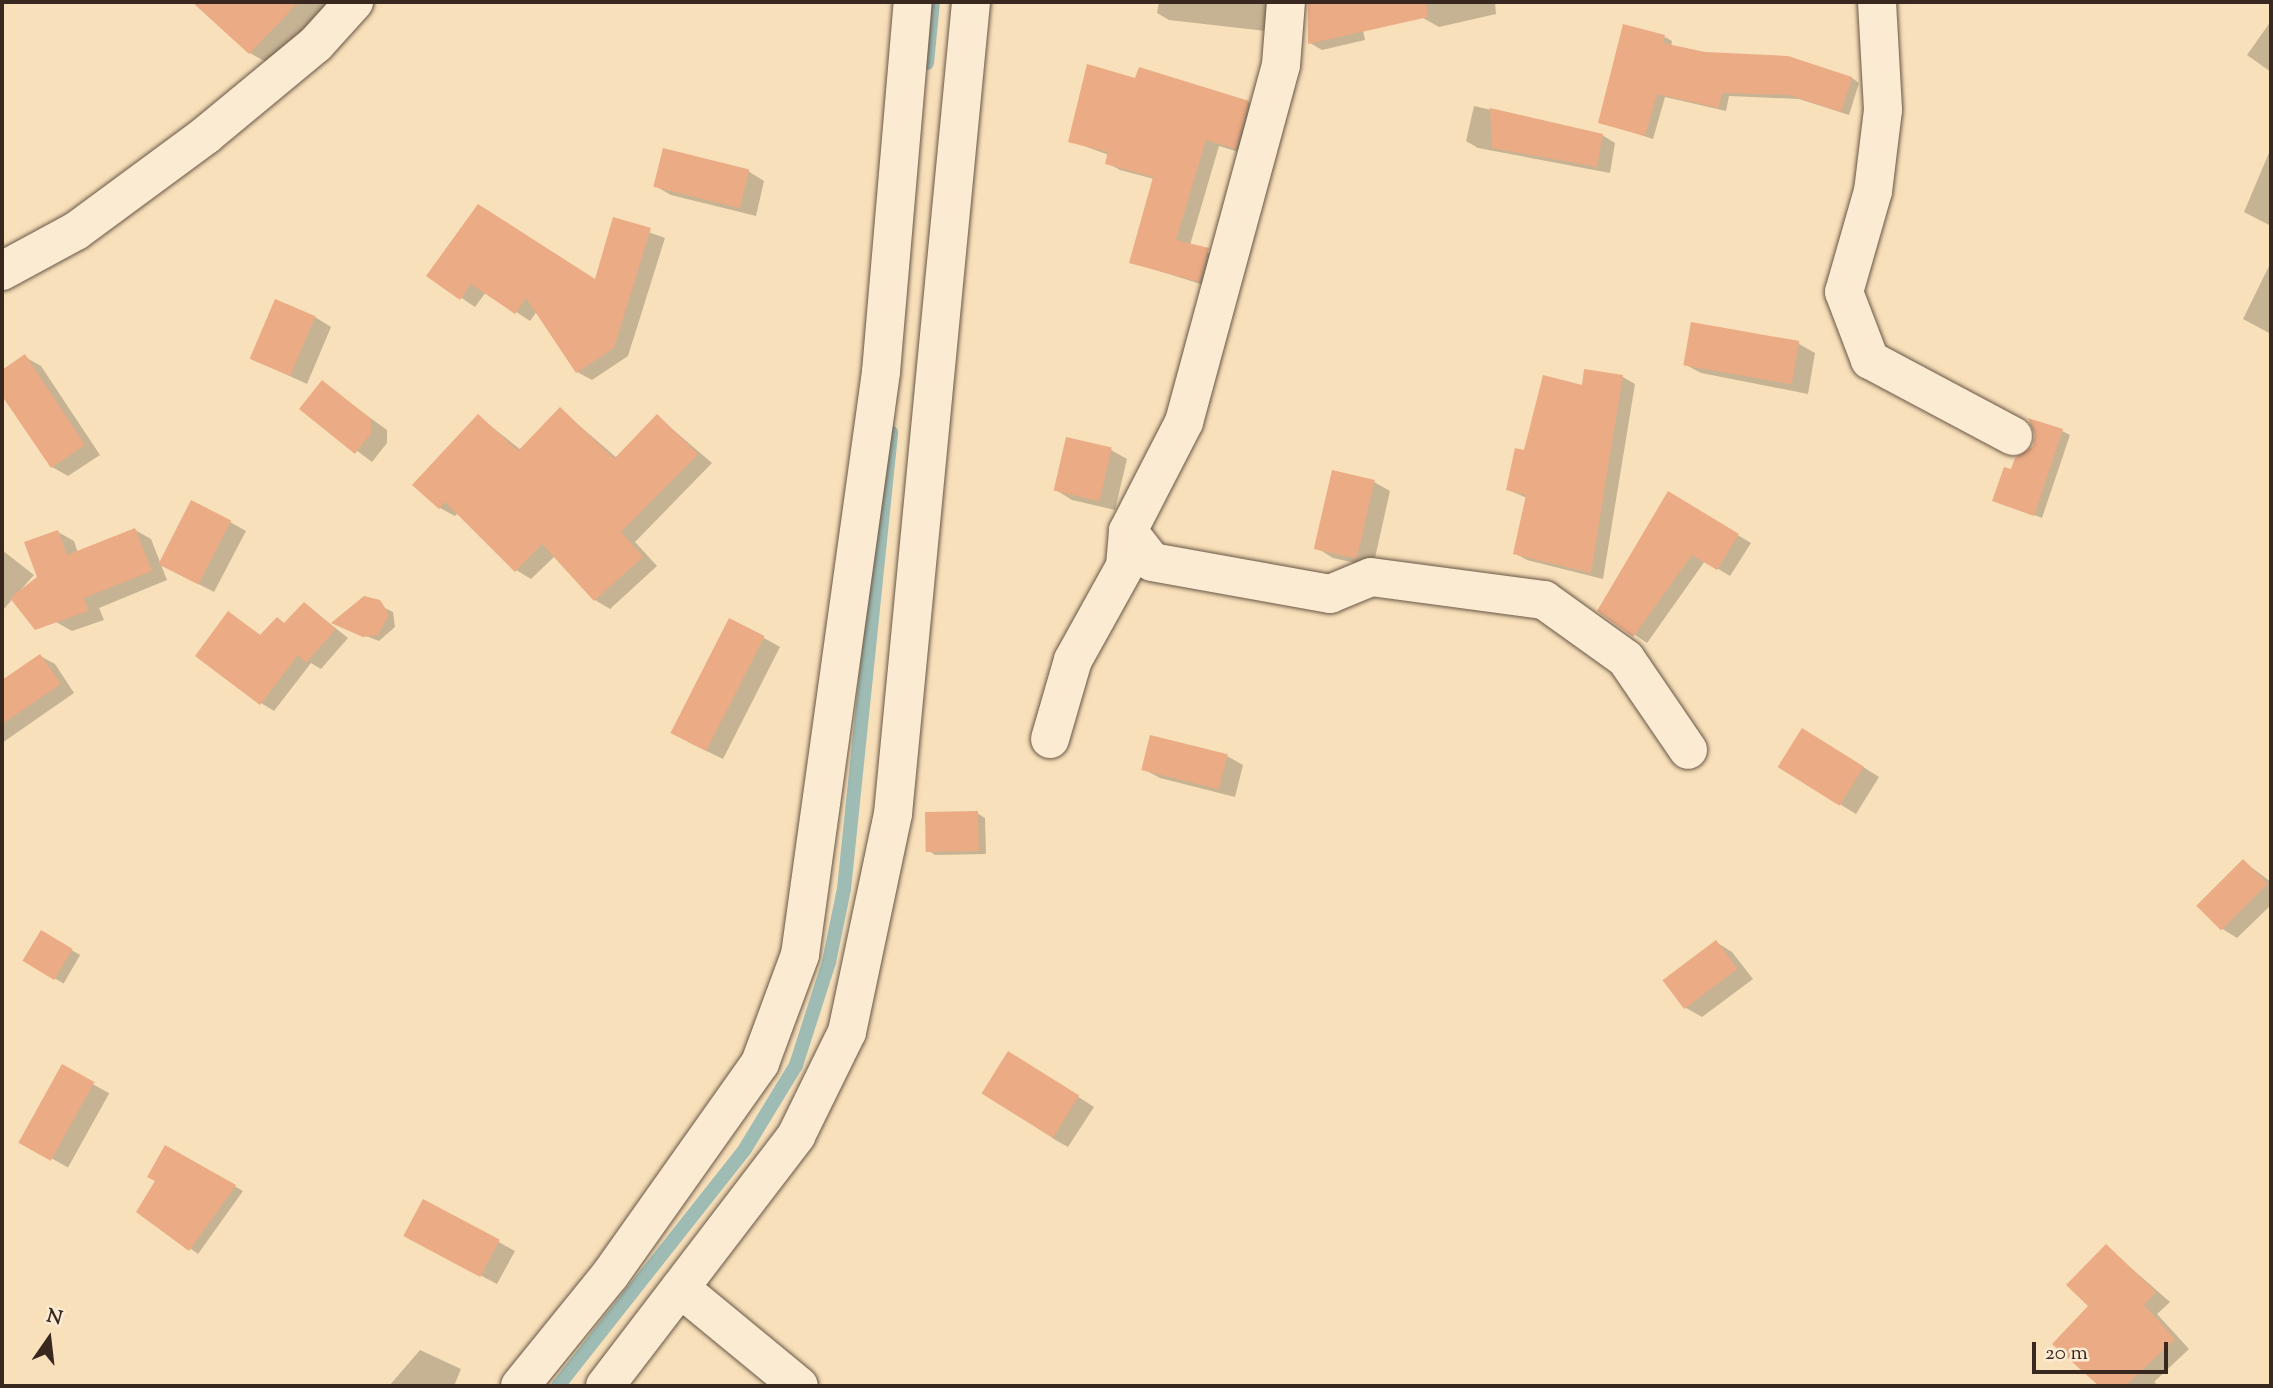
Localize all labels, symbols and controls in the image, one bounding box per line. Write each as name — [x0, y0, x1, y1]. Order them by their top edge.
text: N — [44, 1303, 65, 1333]
north arrow — [14, 1304, 84, 1374]
scale bar — [2035, 1328, 2172, 1372]
text: 20 m — [2045, 1339, 2088, 1369]

